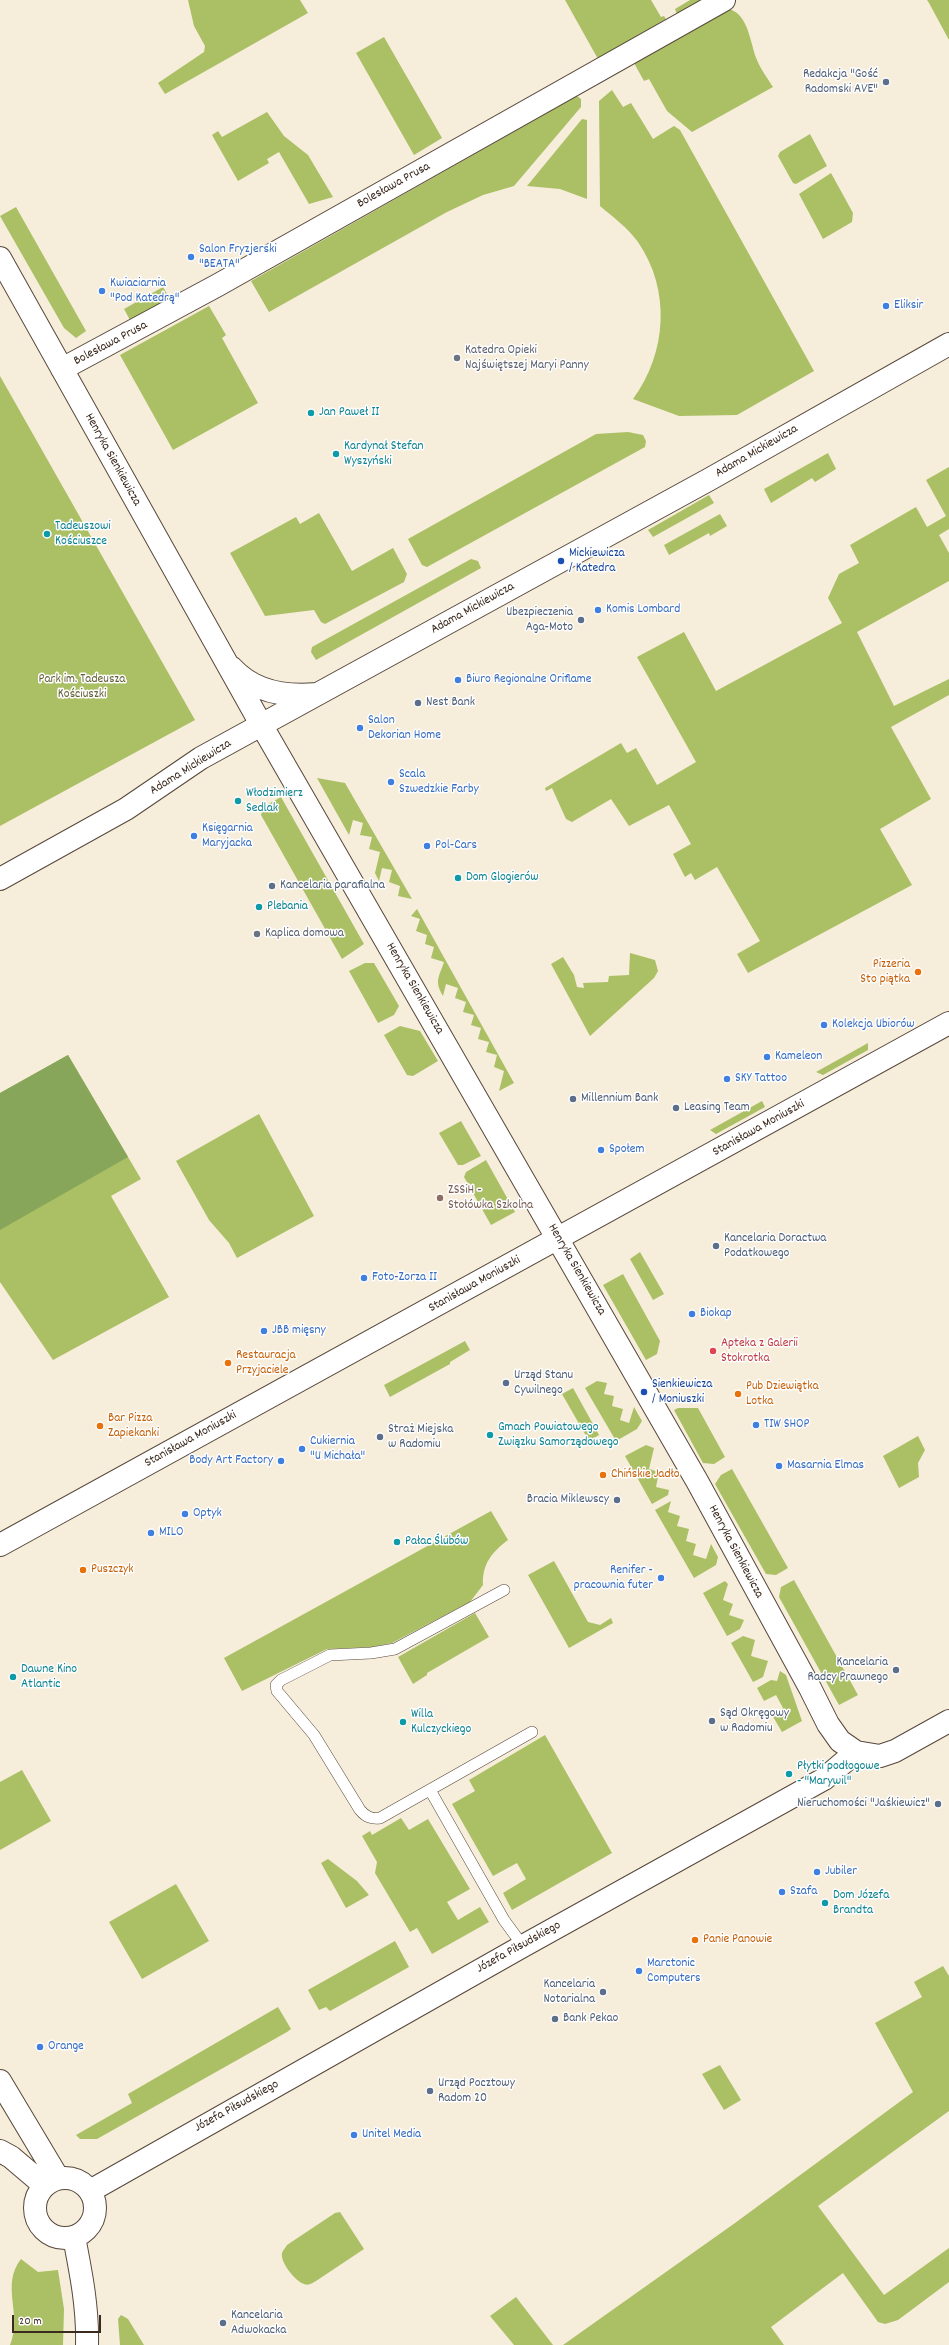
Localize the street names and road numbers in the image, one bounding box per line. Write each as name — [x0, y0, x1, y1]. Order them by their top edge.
street label: Bolesława Prusa — [355, 160, 433, 212]
street label: Bolesława Prusa — [72, 318, 150, 370]
street label: Henryka Sienkiewicza — [80, 411, 144, 509]
street label: Adama Mickiewicza — [713, 422, 801, 482]
street label: Adama Mickiewicza — [429, 580, 517, 638]
street label: Adama Mickiewicza — [147, 737, 235, 799]
street label: Henryka Sienkiewicza — [381, 940, 447, 1038]
street label: Stanisława Moniuszki — [710, 1097, 808, 1161]
street label: Henryka Sienkiewicza — [543, 1221, 609, 1319]
street label: Stanisława Moniuszki — [426, 1253, 524, 1317]
street label: Stanisława Moniuszki — [142, 1408, 240, 1472]
street label: Henryka Sienkiewicza — [704, 1503, 766, 1601]
street label: Józefa Piłsudskiego — [474, 1918, 564, 1978]
street label: Józefa Piłsudskiego — [192, 2077, 282, 2137]

